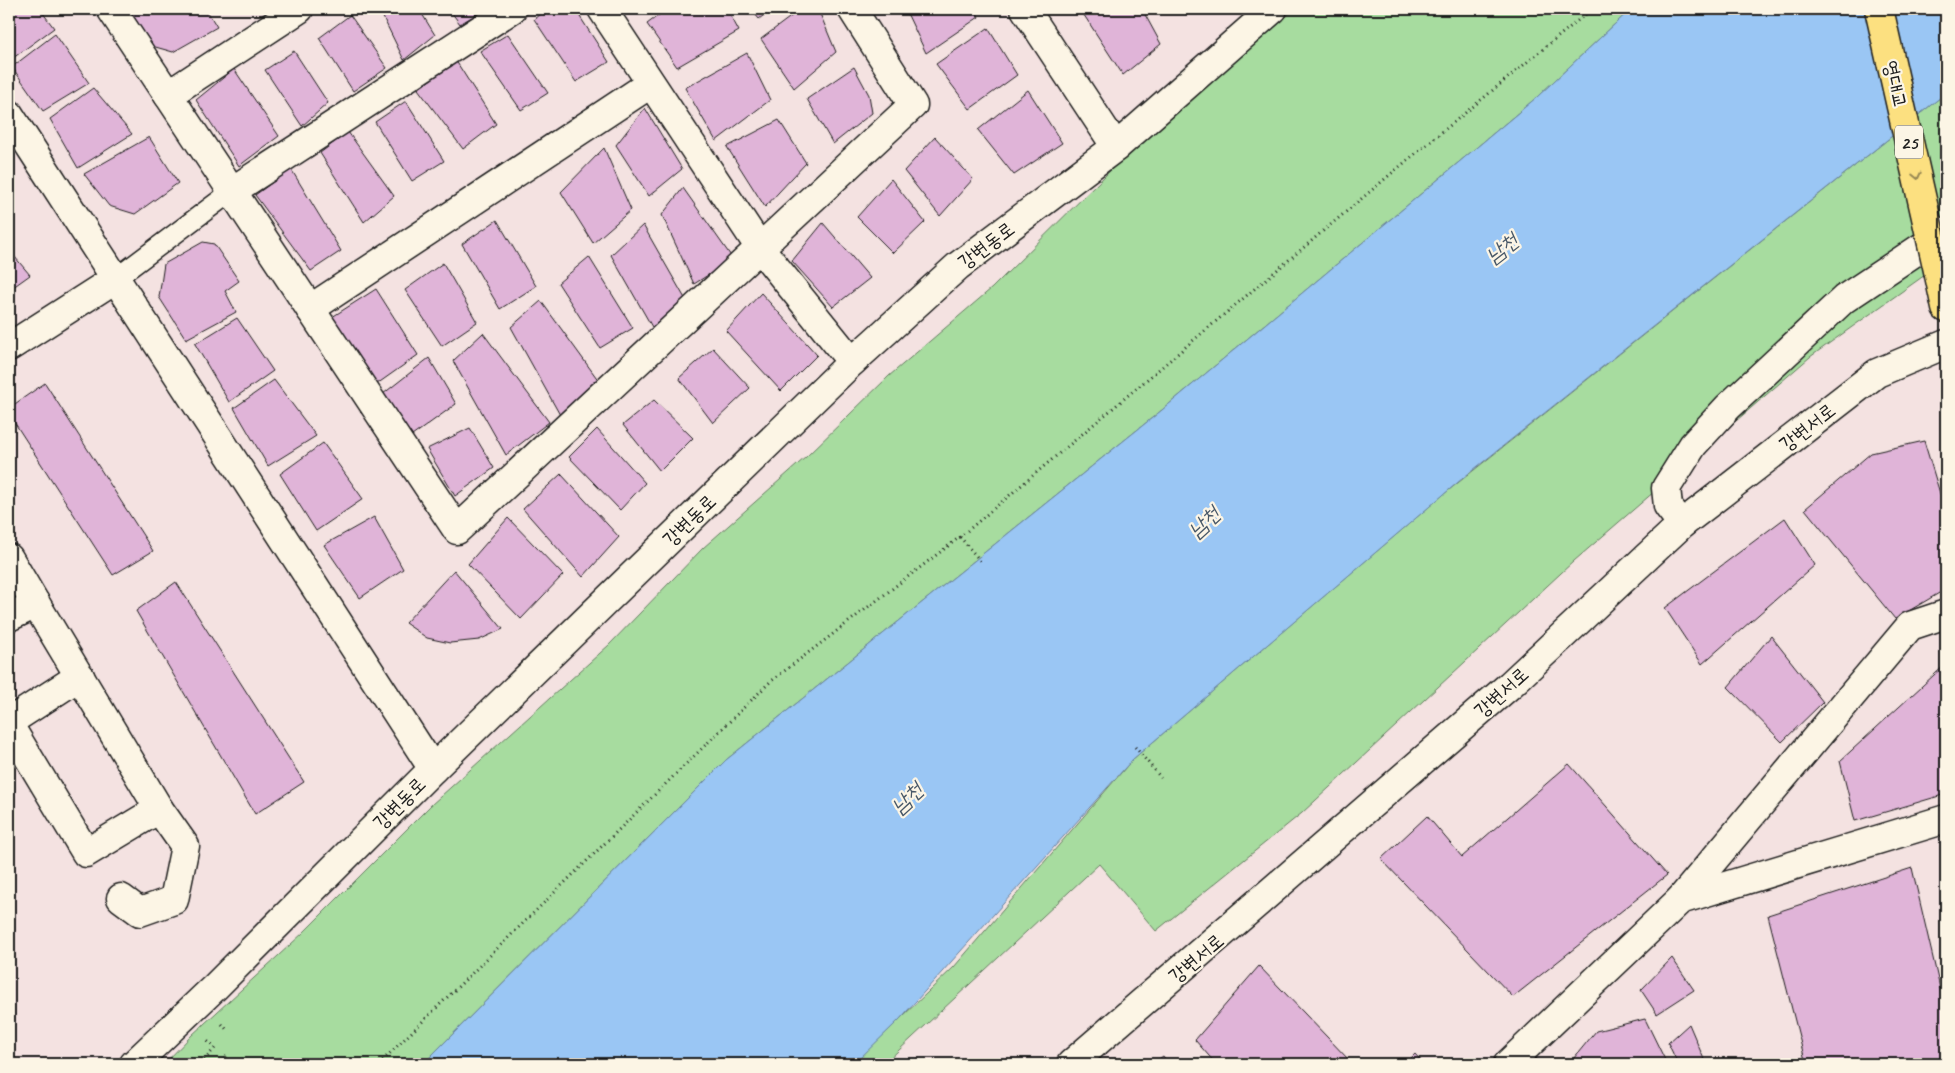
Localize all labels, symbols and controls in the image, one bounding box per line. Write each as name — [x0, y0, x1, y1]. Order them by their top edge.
street label: 영대교 — [1878, 58, 1913, 110]
road number: 25 — [1895, 125, 1923, 158]
one-way arrow — [1911, 171, 1922, 180]
street label: 강변동로 — [953, 216, 1020, 275]
water label: 남천 — [1481, 226, 1525, 269]
street label: 강변서로 — [1774, 398, 1840, 457]
street label: 강변동로 — [658, 489, 721, 552]
water label: 남천 — [1183, 500, 1227, 543]
street label: 강변서로 — [1469, 662, 1534, 723]
street label: 강변동로 — [368, 772, 431, 835]
water label: 남천 — [886, 776, 930, 819]
street label: 강변서로 — [1164, 928, 1229, 989]

